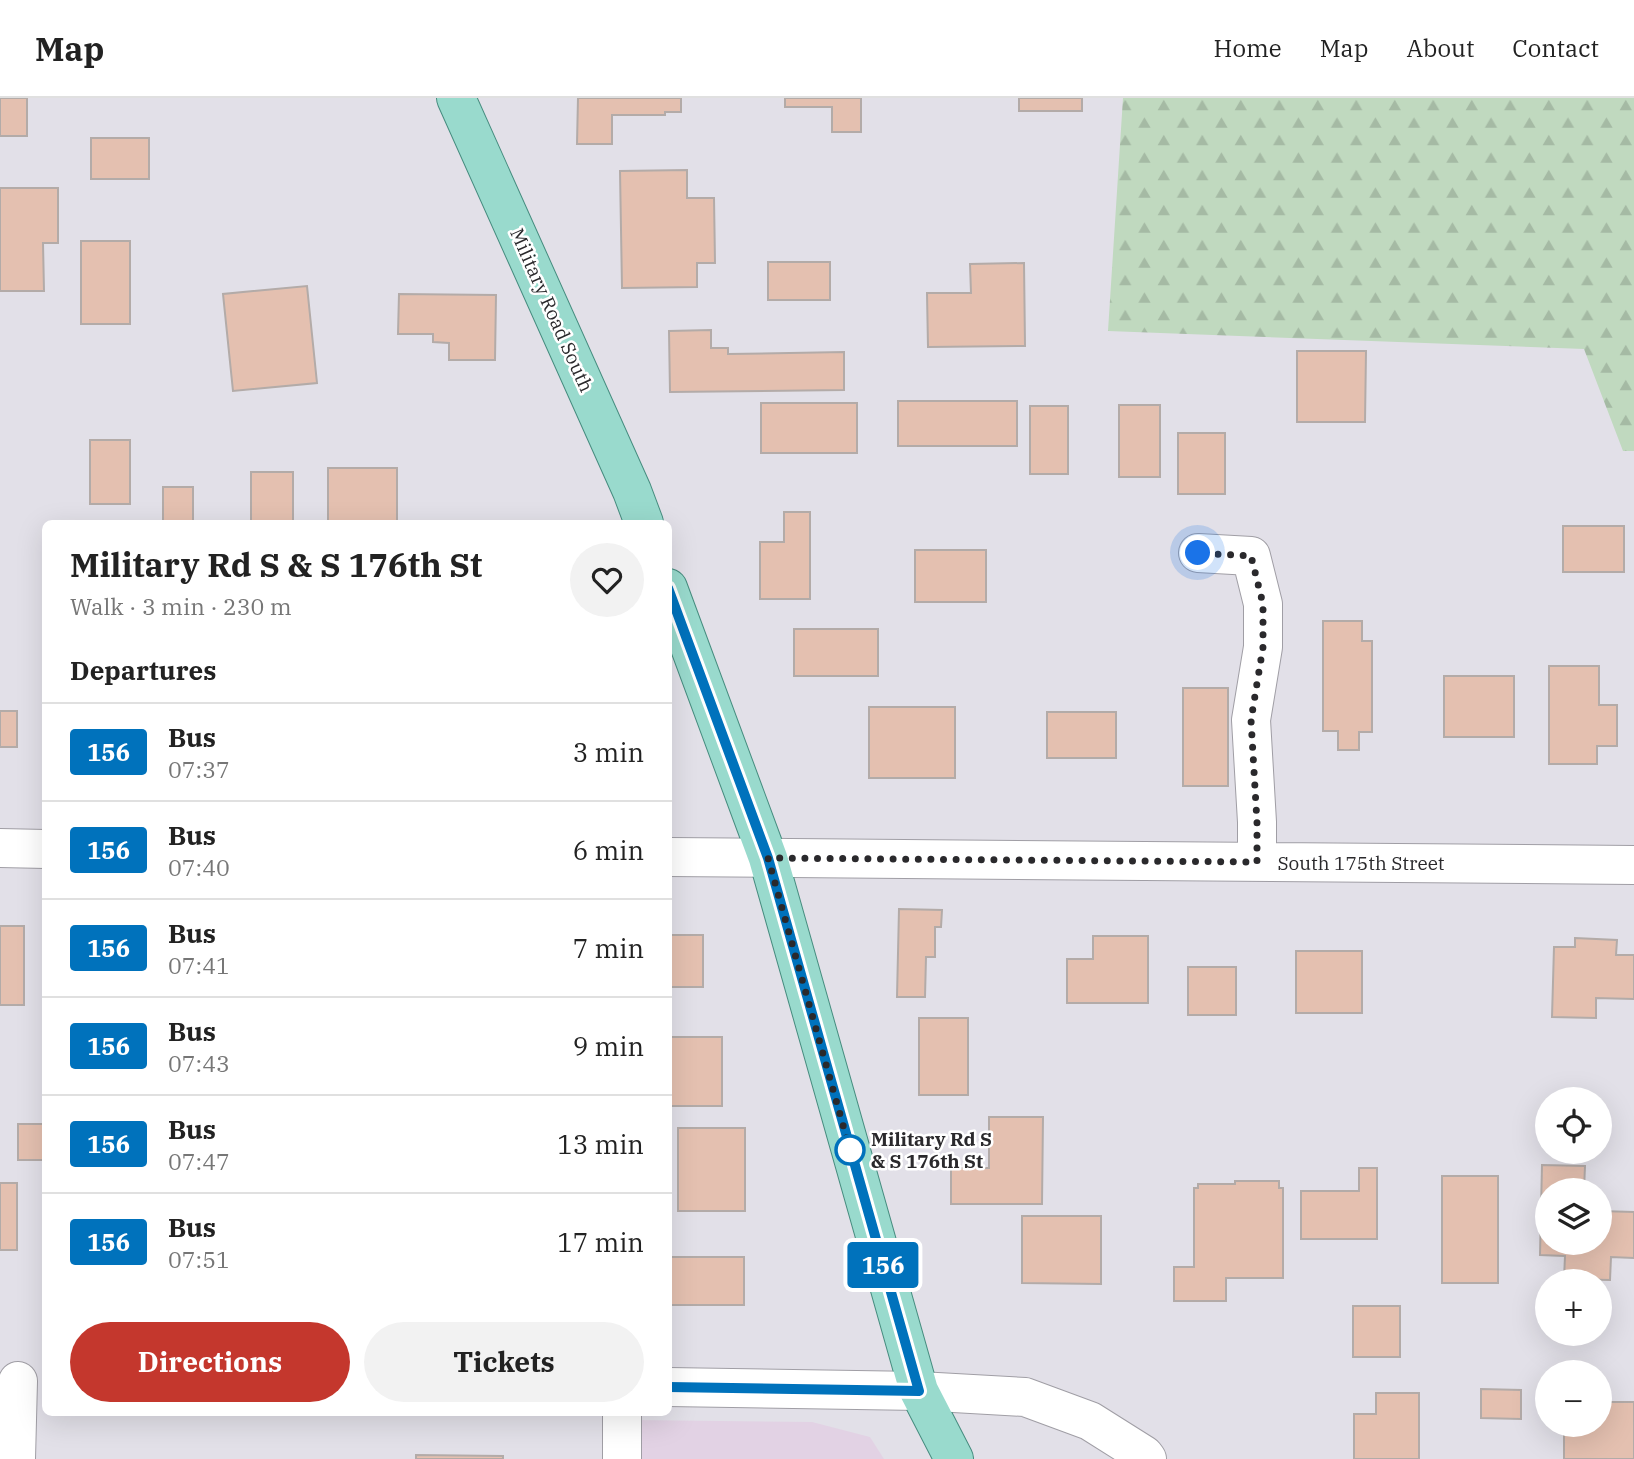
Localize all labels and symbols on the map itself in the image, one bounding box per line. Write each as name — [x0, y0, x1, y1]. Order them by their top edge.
street label: Military Road South — [505, 224, 599, 396]
your location — [1180, 535, 1215, 570]
street label: South 175th Street — [1277, 851, 1445, 875]
place label: Military Rd S & S 176th St — [871, 1127, 992, 1173]
marker: Military Rd S & S 176th St — [835, 1135, 865, 1165]
line badge: 156 — [843, 1242, 923, 1288]

